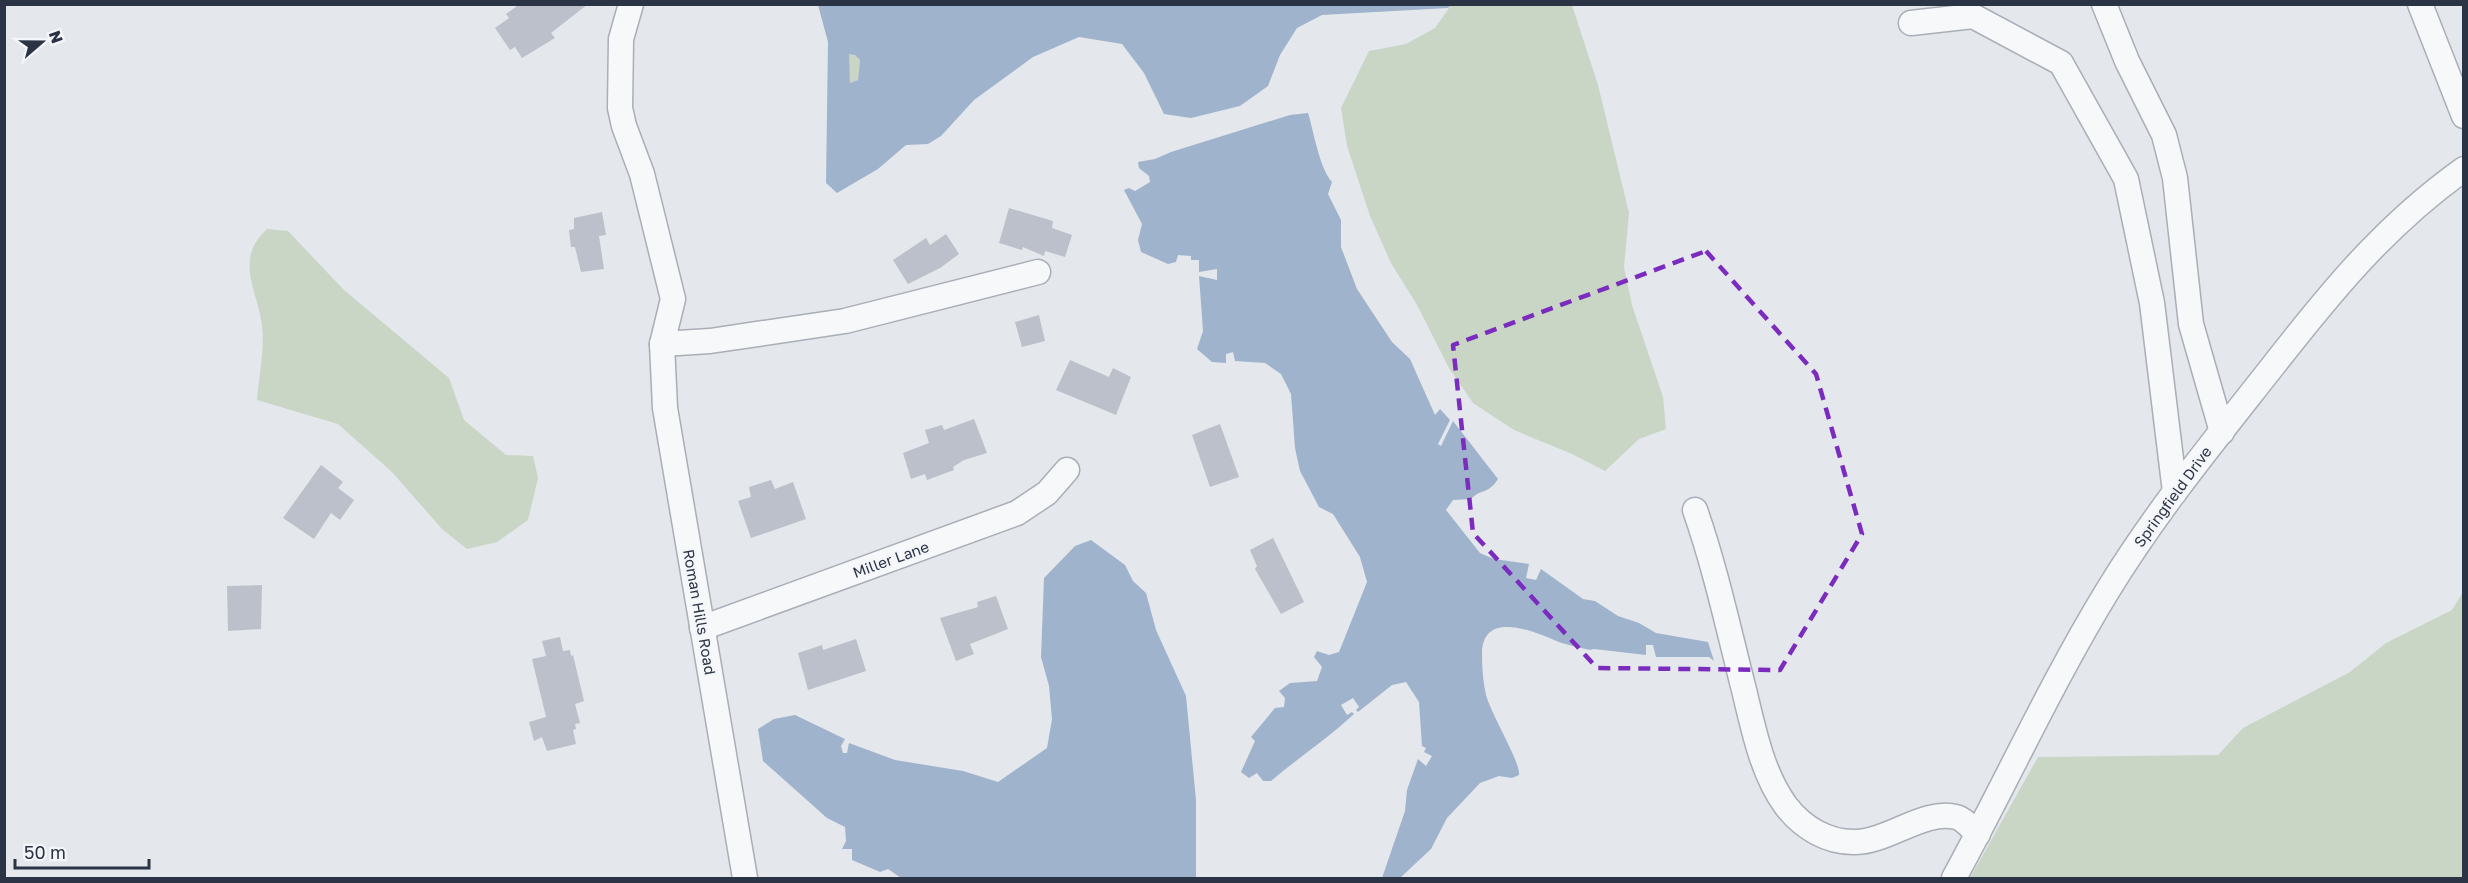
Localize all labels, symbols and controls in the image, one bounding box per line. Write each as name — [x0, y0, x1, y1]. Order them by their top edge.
north arrow — [12, 12, 72, 72]
text: N — [45, 28, 68, 46]
street label: Springfield Drive — [2130, 442, 2215, 550]
street label: Miller Lane — [850, 537, 931, 581]
street label: Roman Hills Road — [680, 548, 720, 676]
scale bar — [15, 832, 148, 870]
text: 50 m — [24, 841, 66, 863]

